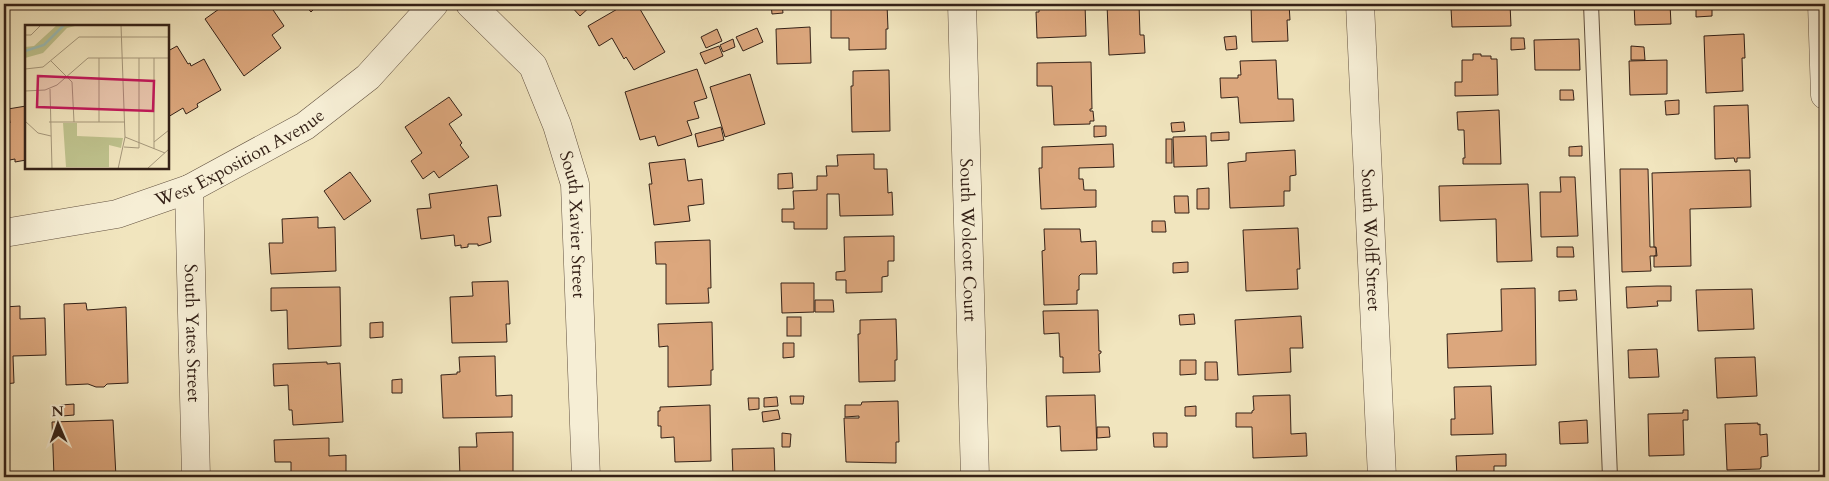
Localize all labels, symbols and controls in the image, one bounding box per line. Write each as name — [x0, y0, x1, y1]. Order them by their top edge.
inset map — [25, 25, 169, 169]
street label: West Exposition Avenue — [151, 103, 330, 213]
street label: South Xavier Street — [553, 148, 591, 299]
street label: South Wolcott Court — [953, 158, 983, 322]
street label: South Wolff Street — [1355, 168, 1386, 312]
street label: South Yates Street — [178, 263, 206, 403]
north arrow — [32, 398, 82, 448]
text: N — [51, 402, 64, 421]

